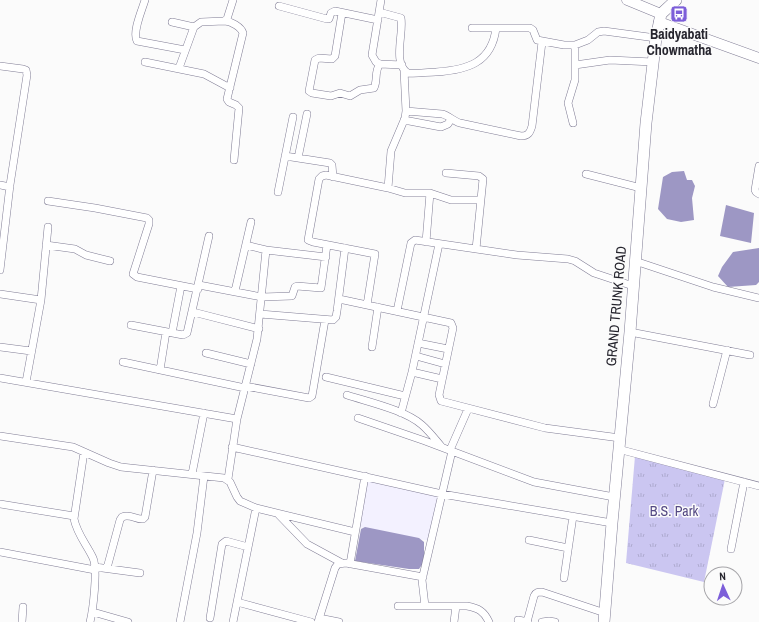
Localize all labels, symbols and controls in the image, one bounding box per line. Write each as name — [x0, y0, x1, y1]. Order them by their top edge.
bus stop icon: Baidyabati Chowmatha — [669, 4, 689, 24]
place label: Baidyabati Chowmatha — [646, 25, 712, 59]
street label: GRAND TRUNK ROAD — [602, 245, 630, 367]
park label: B.S. Park — [650, 502, 699, 520]
north arrow — [703, 566, 743, 606]
text: N — [719, 569, 726, 583]

